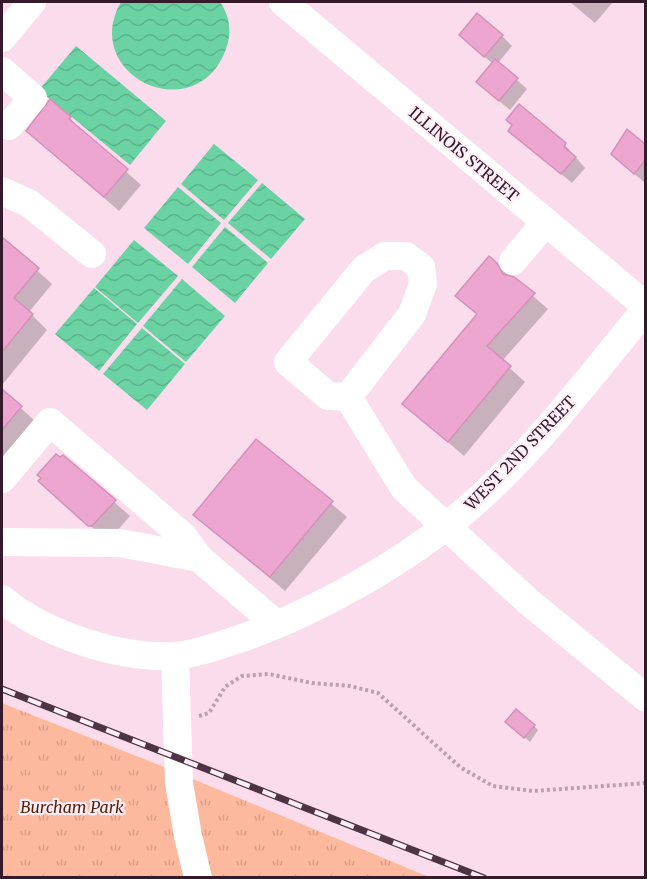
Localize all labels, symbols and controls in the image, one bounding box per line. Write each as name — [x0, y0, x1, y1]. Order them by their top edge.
street label: ILLINOIS STREET — [405, 102, 523, 206]
street label: WEST 2ND STREET — [460, 392, 580, 515]
park label: Burcham Park — [20, 797, 124, 817]

